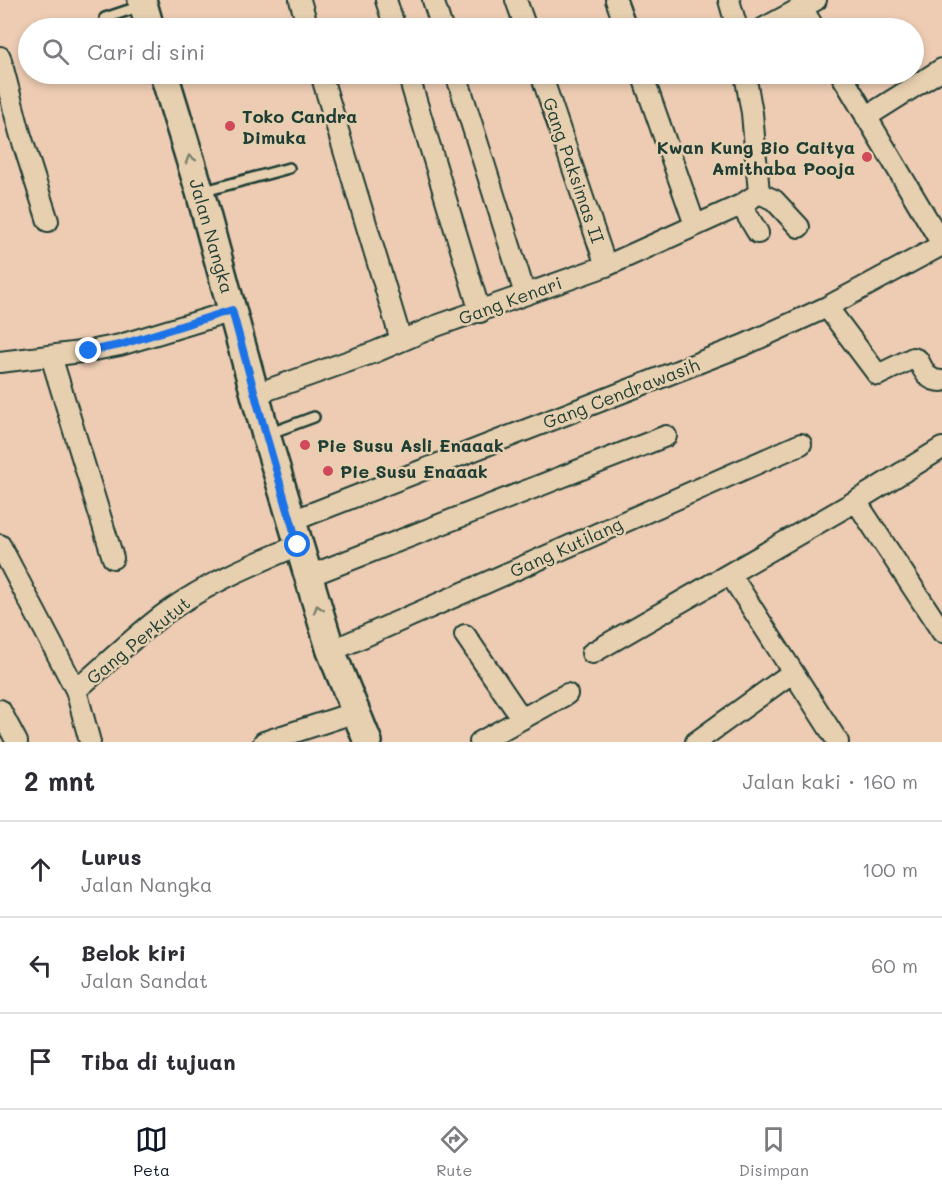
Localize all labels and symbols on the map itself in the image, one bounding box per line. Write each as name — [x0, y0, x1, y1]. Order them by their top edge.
street label: Gang Paksimas II — [538, 94, 610, 246]
place label: Toko Candra Dimuka — [242, 104, 357, 149]
marker: Toko Candra Dimuka — [223, 119, 237, 133]
place label: Kwan Kung Bio Caitya Amithaba Pooja — [657, 135, 855, 180]
marker: Kwan Kung Bio Caitya Amithaba Pooja — [860, 150, 874, 164]
one-way arrow — [185, 154, 197, 165]
street label: Jalan Nangka — [184, 176, 240, 296]
street label: Gang Kenari — [455, 270, 565, 330]
route end — [75, 337, 101, 363]
street label: Gang Cendrawasih — [539, 352, 703, 434]
place label: Pie Susu Asli Enaaak — [317, 433, 504, 457]
marker: Pie Susu Asli Enaaak — [298, 438, 312, 452]
place label: Pie Susu Enaaak — [340, 459, 488, 483]
marker: Pie Susu Enaaak — [321, 464, 335, 478]
street label: Gang Kutilang — [506, 511, 626, 583]
route start — [284, 531, 310, 557]
street label: Gang Perkutut — [81, 591, 195, 689]
one-way arrow — [313, 604, 325, 615]

